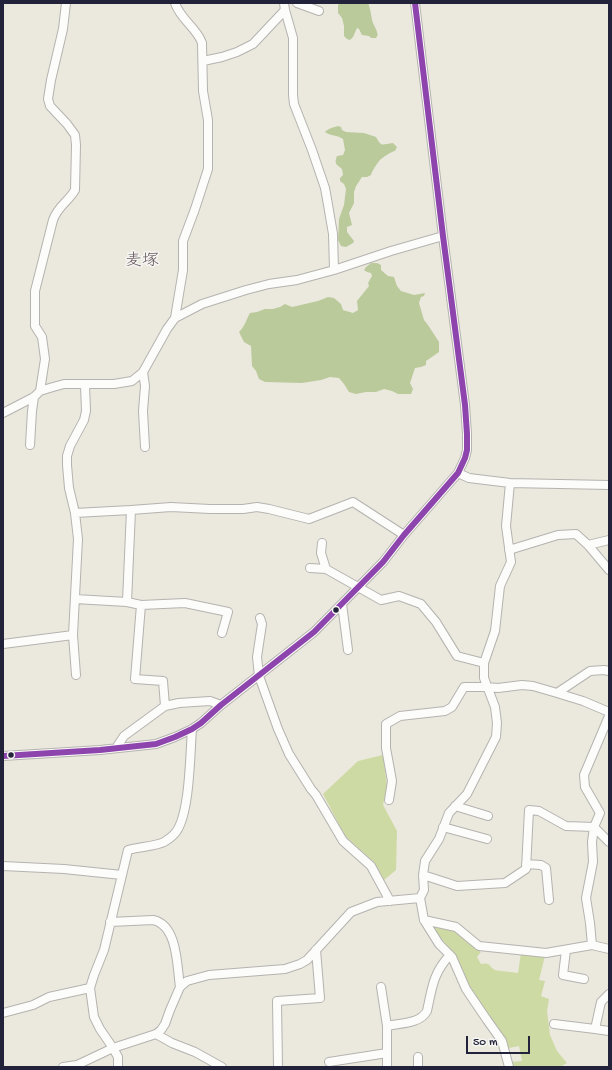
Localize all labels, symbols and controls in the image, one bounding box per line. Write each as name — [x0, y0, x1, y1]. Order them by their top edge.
district label: 麦塚 — [125, 252, 159, 272]
unlabelled marker — [331, 605, 341, 615]
unlabelled marker — [6, 750, 16, 760]
scale bar — [468, 1028, 532, 1054]
text: 50 m — [473, 1036, 498, 1050]

